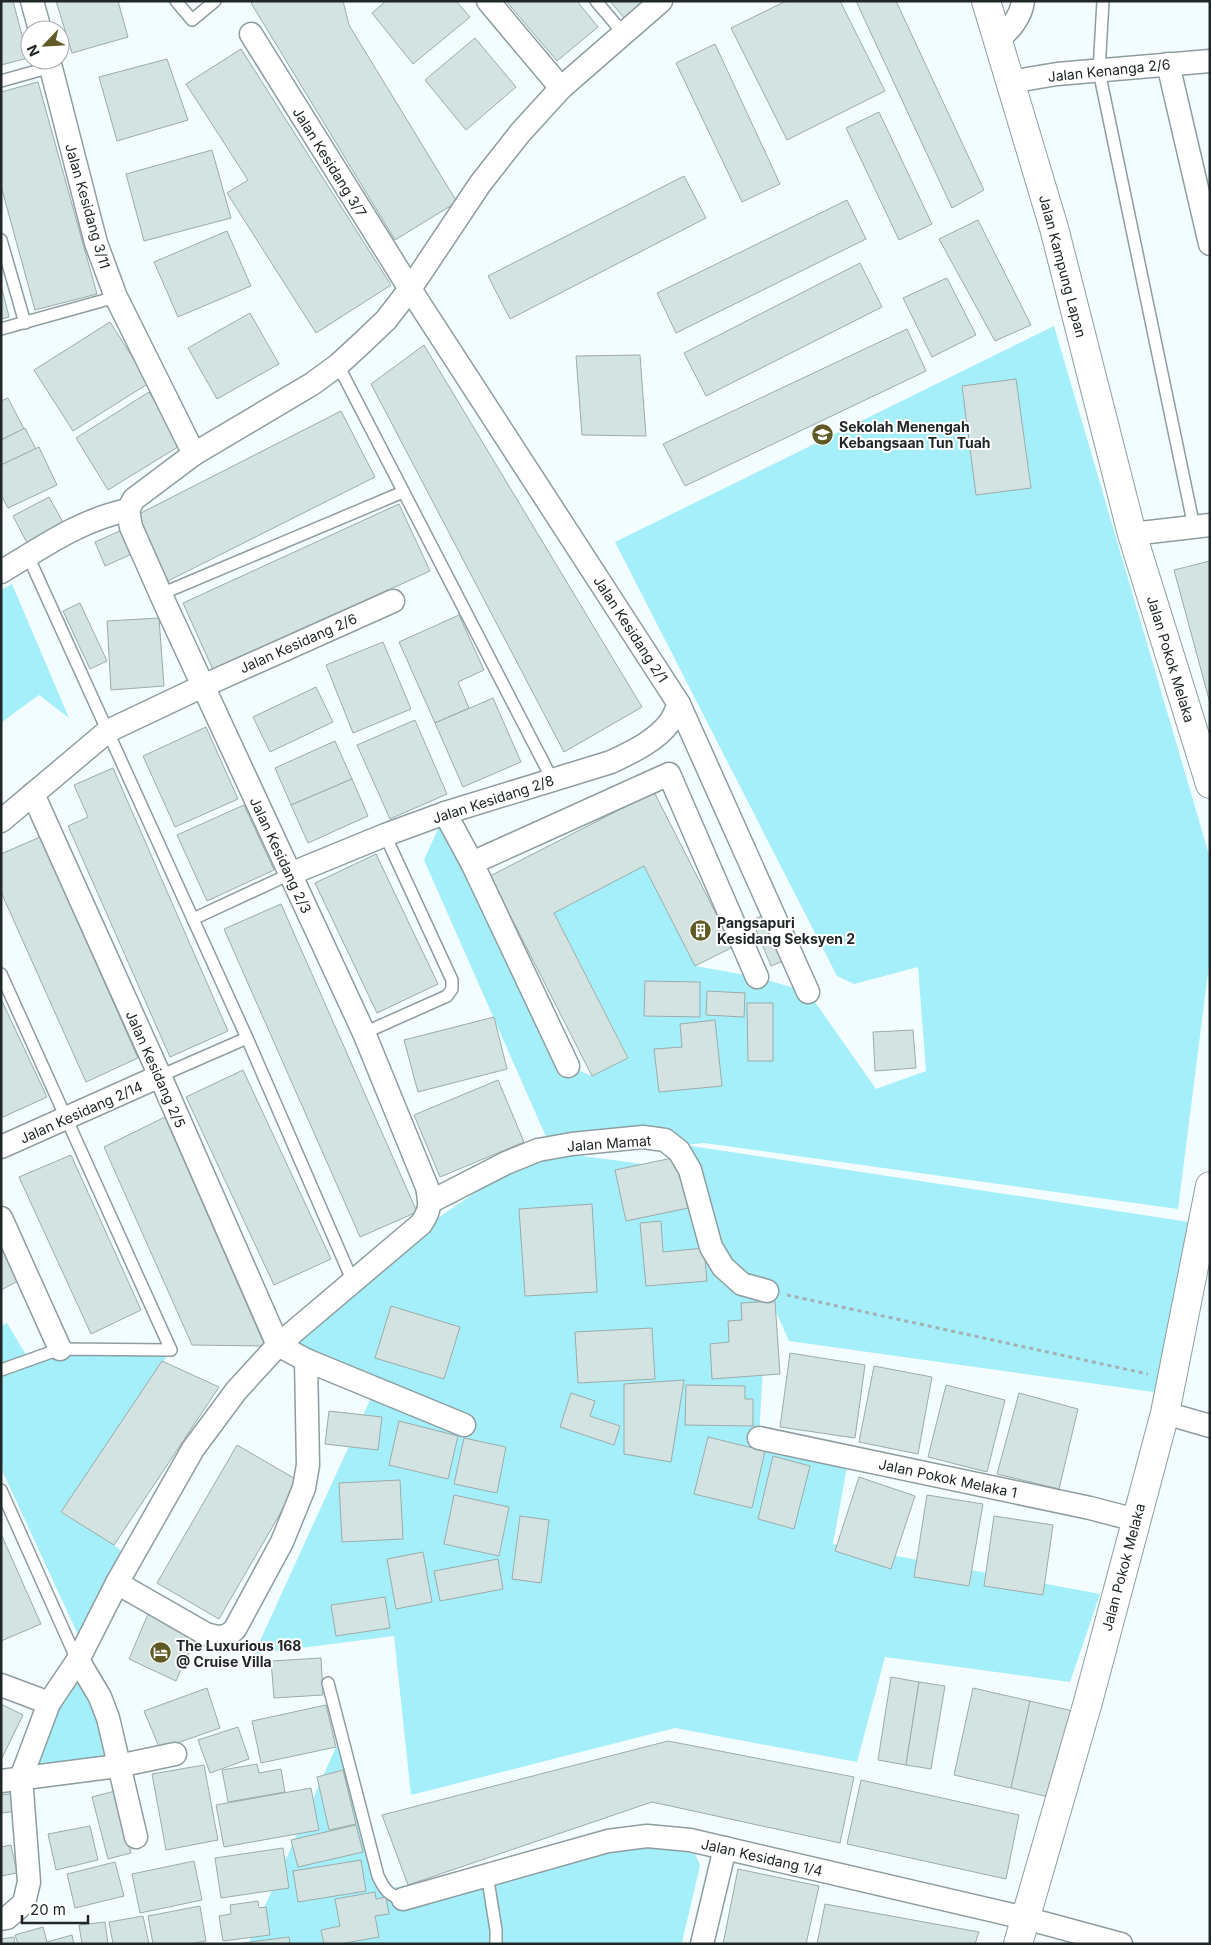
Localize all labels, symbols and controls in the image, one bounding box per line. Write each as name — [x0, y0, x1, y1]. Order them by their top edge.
north arrow — [20, 20, 70, 70]
text: N — [23, 42, 43, 59]
street label: Jalan Kenanga 2/6 — [1047, 55, 1171, 85]
street label: Jalan Kesidang 3/7 — [289, 104, 371, 220]
street label: Jalan Kesidang 3/11 — [62, 141, 114, 271]
street label: Jalan Kampung Lapan — [1036, 193, 1090, 339]
place label: Sekolah Menengah Kebangsaan Tun Tuah — [839, 418, 991, 451]
school or university icon: Sekolah Menengah Kebangsaan Tun Tuah — [811, 422, 835, 446]
street label: Jalan Kesidang 2/1 — [590, 573, 672, 685]
street label: Jalan Pokok Melaka — [1144, 594, 1198, 724]
street label: Jalan Kesidang 2/6 — [237, 609, 359, 677]
street label: Jalan Kesidang 2/8 — [430, 771, 556, 827]
street label: Jalan Kesidang 2/3 — [247, 794, 315, 916]
place label: Pangsapuri Kesidang Seksyen 2 — [717, 914, 855, 947]
building icon: Pangsapuri Kesidang Seksyen 2 — [689, 918, 713, 942]
street label: Jalan Kesidang 2/5 — [123, 1008, 189, 1130]
street label: Jalan Kesidang 2/14 — [17, 1077, 145, 1147]
street label: Jalan Mamat — [566, 1132, 652, 1154]
street label: Jalan Pokok Melaka 1 — [877, 1455, 1019, 1501]
street label: Jalan Pokok Melaka — [1098, 1501, 1148, 1633]
place label: The Luxurious 168 @ Cruise Villa — [176, 1637, 301, 1670]
hotel icon: The Luxurious 168 @ Cruise Villa — [148, 1641, 172, 1665]
street label: Jalan Kesidang 1/4 — [700, 1835, 824, 1879]
scale bar — [22, 1892, 89, 1924]
text: 20 m — [30, 1900, 66, 1919]

